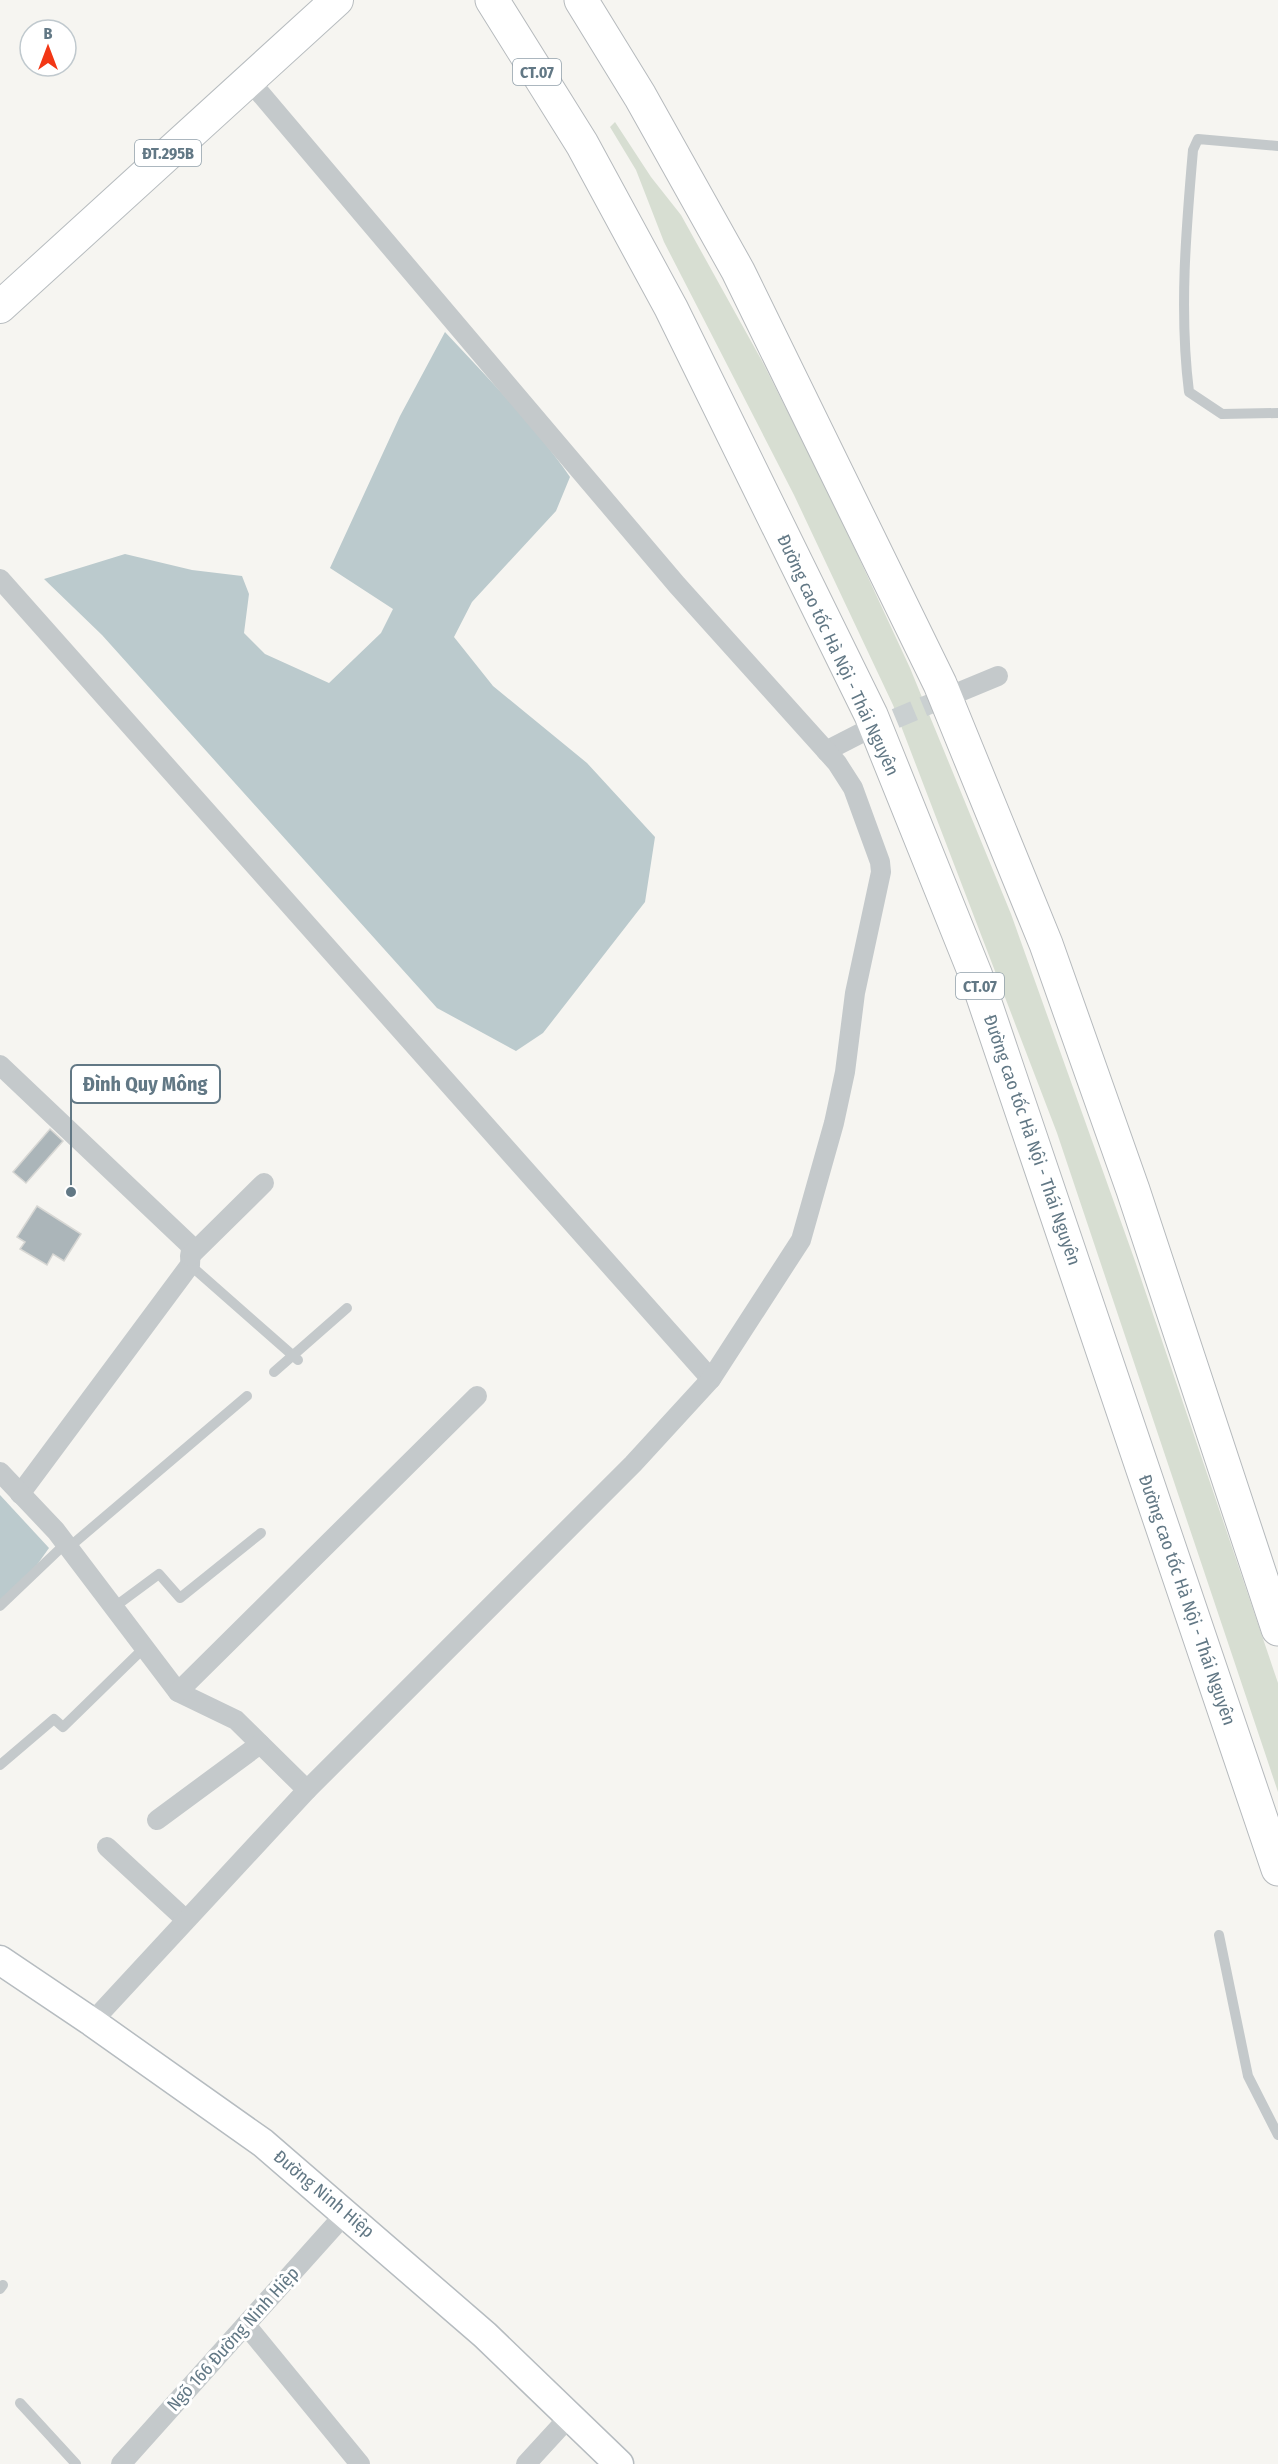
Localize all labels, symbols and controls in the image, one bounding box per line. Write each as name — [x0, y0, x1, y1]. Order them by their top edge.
north arrow — [18, 18, 78, 78]
text: B — [44, 24, 53, 43]
road number: CT.07 — [513, 59, 561, 85]
road number: ĐT.295B — [135, 140, 201, 166]
street label: Đường cao tốc Hà Nội - Thái Nguyên — [772, 531, 904, 779]
road number: CT.07 — [956, 973, 1004, 999]
street label: Đường cao tốc Hà Nội - Thái Nguyên — [979, 1012, 1085, 1268]
callout: Đình Quy Mông — [71, 1065, 220, 1103]
text: Đình Quy Mông — [83, 1072, 207, 1096]
street label: Đường cao tốc Hà Nội - Thái Nguyên — [1134, 1472, 1240, 1728]
street label: Đường Ninh Hiệp — [269, 2145, 379, 2243]
street label: Ngõ 166 Đường Ninh Hiệp — [162, 2262, 304, 2416]

